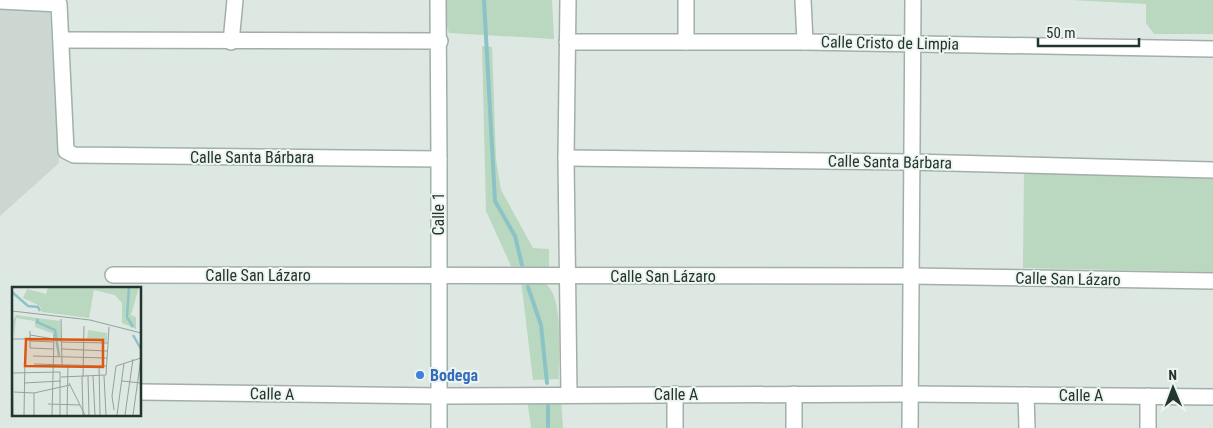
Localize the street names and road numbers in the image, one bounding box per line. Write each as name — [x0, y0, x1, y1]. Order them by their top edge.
street label: Calle Cristo de Limpia — [821, 32, 959, 54]
street label: Calle Santa Bárbara — [190, 148, 314, 167]
street label: Calle Santa Bárbara — [828, 151, 952, 173]
street label: Calle 1 — [429, 192, 448, 236]
street label: Calle San Lázaro — [205, 266, 311, 285]
street label: Calle San Lázaro — [610, 267, 716, 286]
street label: Calle San Lázaro — [1015, 269, 1121, 289]
street label: Calle A — [250, 384, 294, 404]
street label: Calle A — [654, 385, 698, 404]
street label: Calle A — [1059, 386, 1103, 405]

